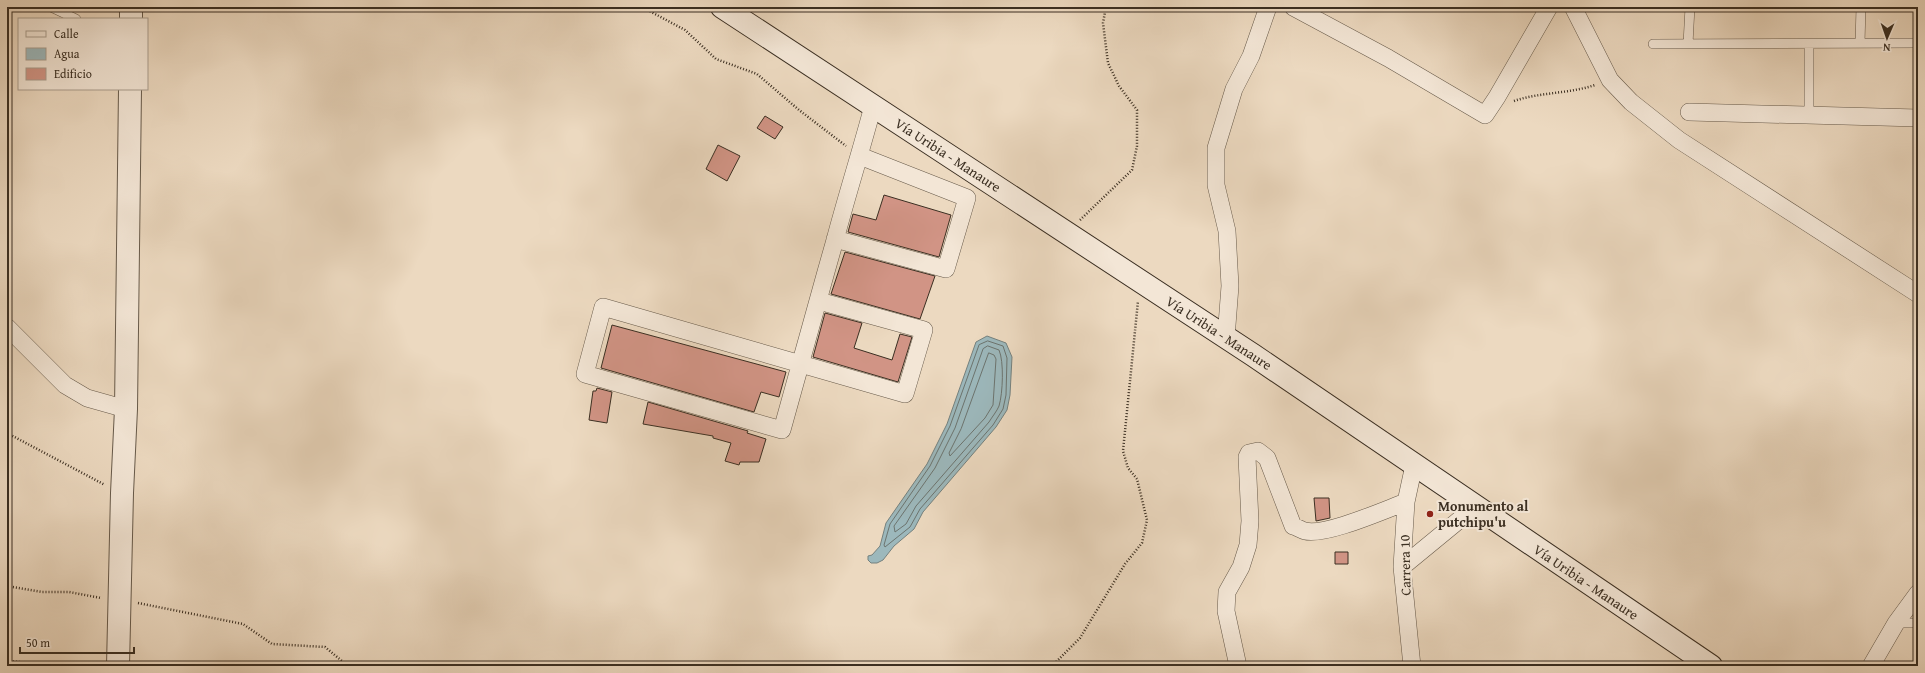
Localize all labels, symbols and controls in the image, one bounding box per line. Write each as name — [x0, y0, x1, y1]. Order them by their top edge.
legend — [18, 18, 148, 90]
north arrow — [1867, 18, 1907, 58]
text: Calle — [54, 25, 79, 42]
text: N — [1882, 40, 1891, 56]
text: Agua — [54, 45, 80, 62]
text: Edificio — [54, 65, 92, 82]
street label: Vía Uribia - Manaure — [891, 113, 1005, 197]
street label: Vía Uribia - Manaure — [1162, 291, 1276, 375]
place label: Monumento al putchipu'u — [1438, 496, 1529, 532]
marker: Monumento al putchipu'u — [1425, 509, 1435, 519]
street label: Carrera 10 — [1394, 534, 1416, 596]
street label: Vía Uribia - Manaure — [1530, 539, 1643, 625]
scale bar — [20, 629, 134, 655]
text: 50 m — [26, 634, 50, 651]

